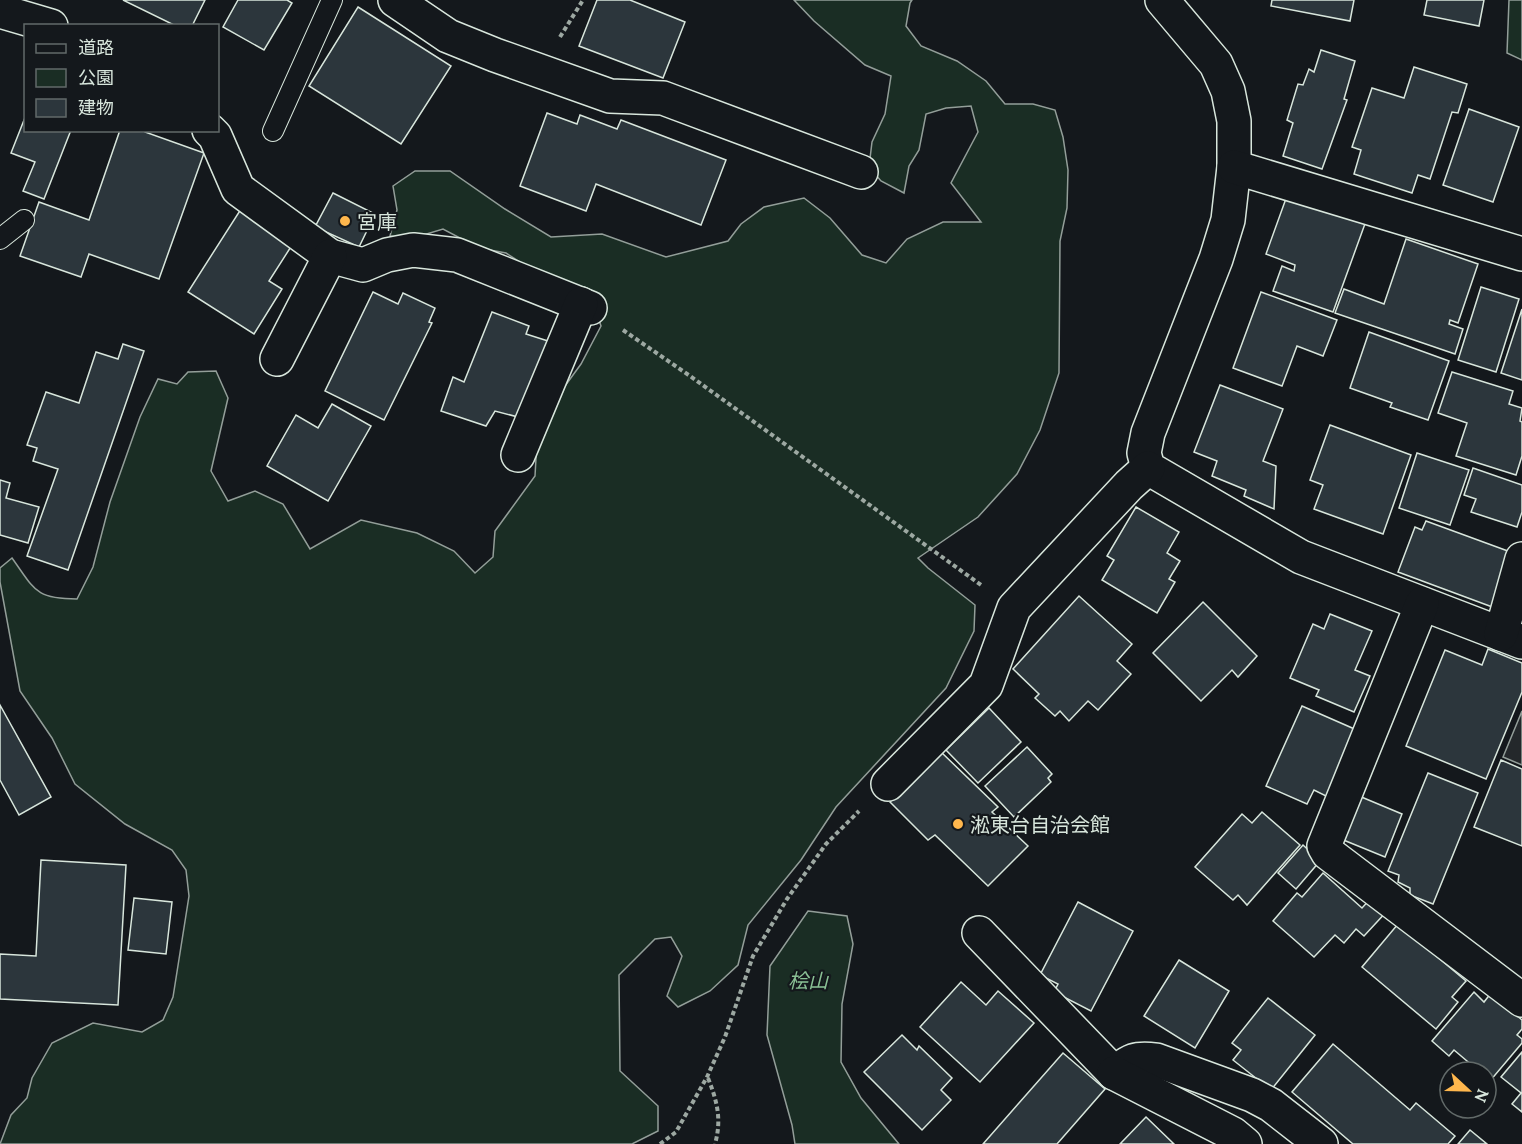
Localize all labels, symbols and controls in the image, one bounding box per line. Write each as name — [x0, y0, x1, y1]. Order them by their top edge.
legend — [24, 24, 219, 132]
text: 道路 — [78, 36, 114, 59]
text: 公園 — [78, 66, 114, 89]
text: 建物 — [78, 96, 114, 119]
place label: 宮庫 — [357, 209, 397, 234]
marker: 宮庫 — [338, 214, 352, 228]
place label: 淞東台自治会館 — [970, 812, 1110, 837]
marker: 淞東台自治会館 — [951, 817, 965, 831]
park label: 桧山 — [788, 968, 829, 993]
north arrow — [1438, 1060, 1498, 1120]
text: N — [1470, 1086, 1493, 1105]

